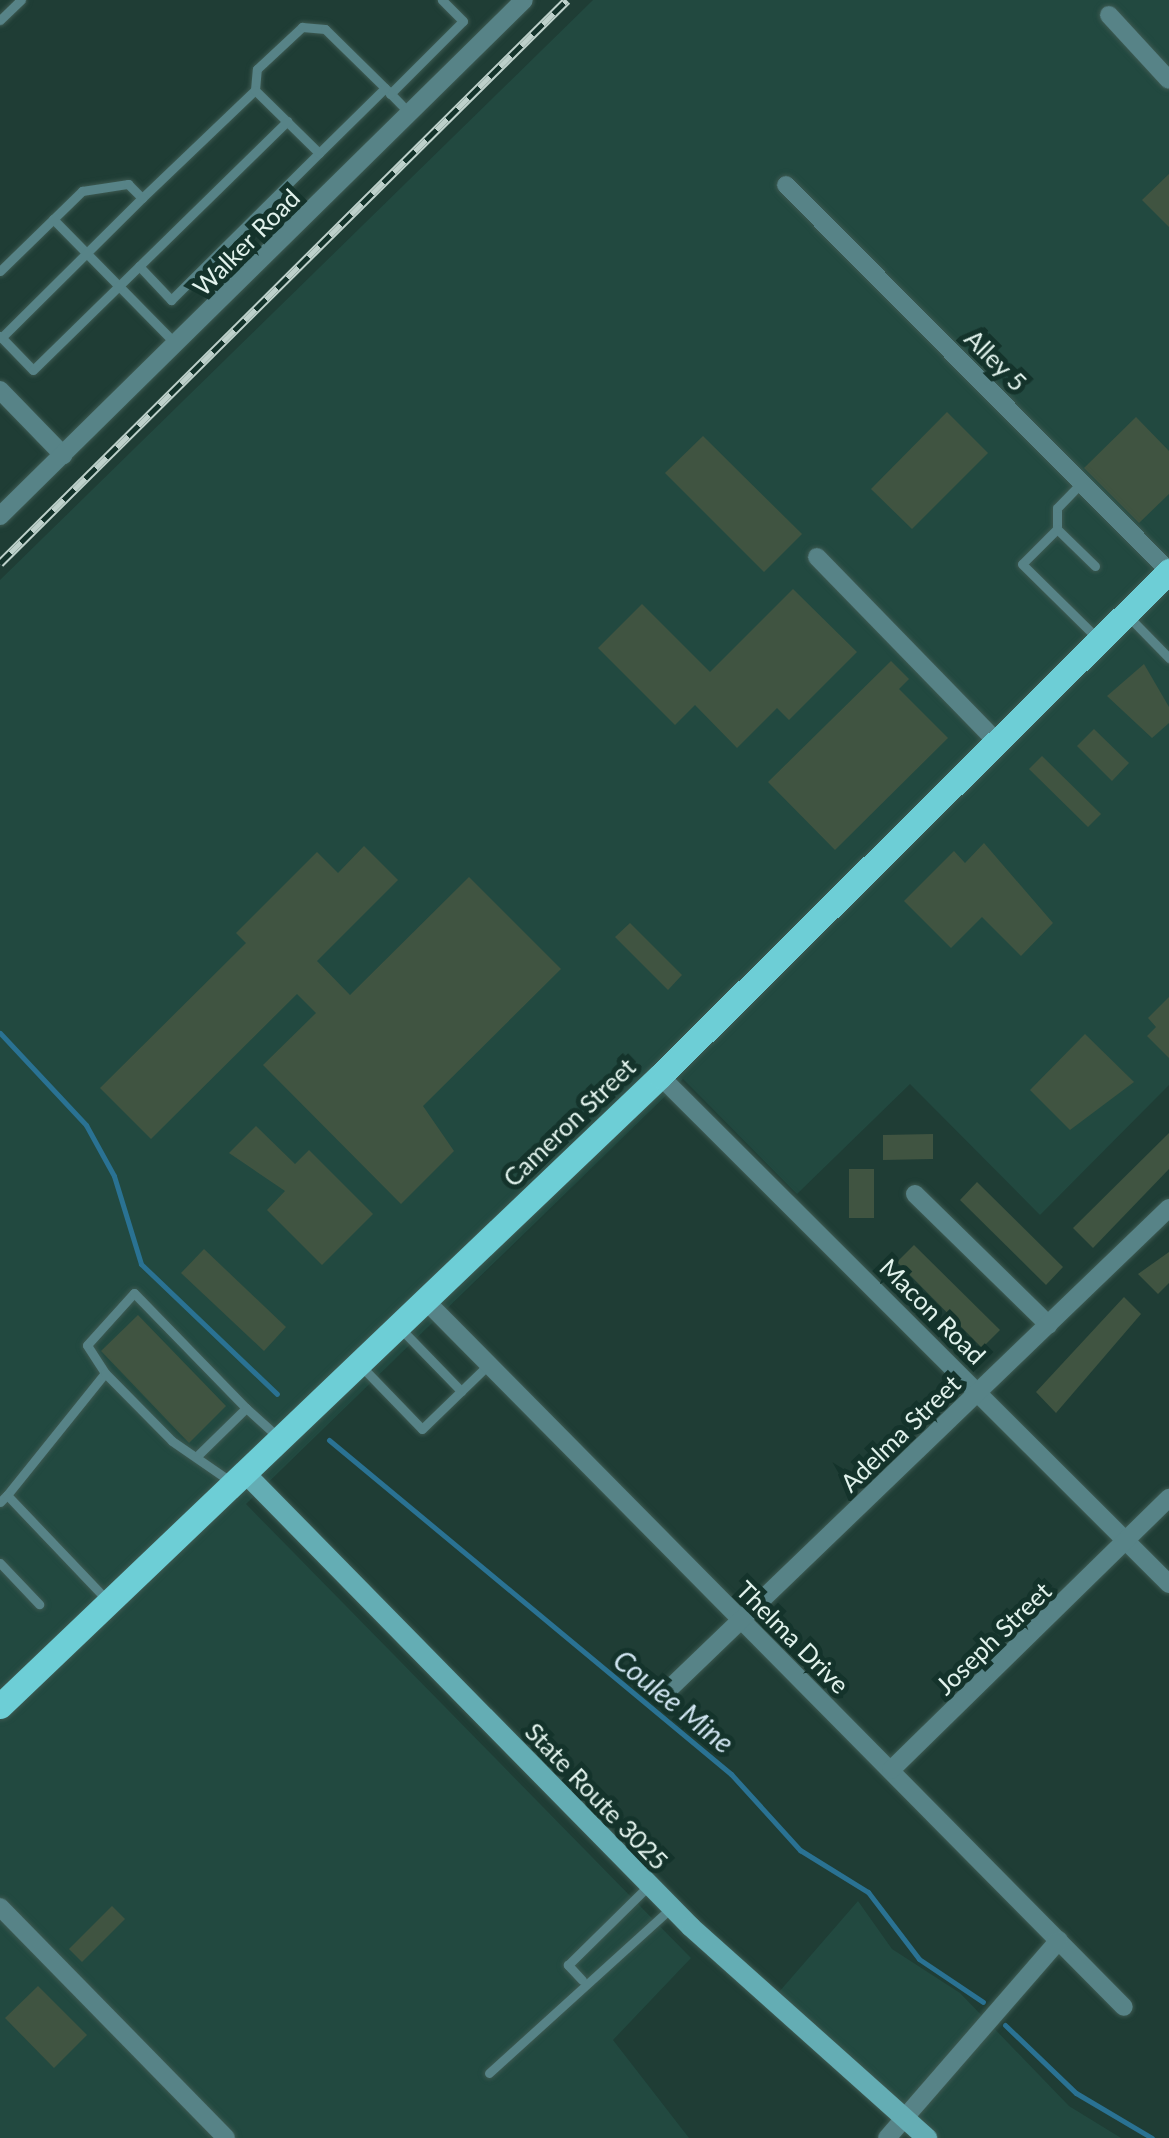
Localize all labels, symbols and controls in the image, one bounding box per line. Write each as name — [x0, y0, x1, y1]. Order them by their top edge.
street label: Walker Road — [186, 182, 306, 302]
street label: Alley 5 — [959, 323, 1033, 397]
street label: Cameron Street — [497, 1052, 641, 1192]
street label: Macon Road — [874, 1252, 992, 1370]
street label: Adelma Street — [834, 1368, 966, 1498]
street label: Thelma Drive — [731, 1575, 855, 1699]
street label: Joseph Street — [929, 1576, 1057, 1700]
water label: Coulee Mine — [607, 1642, 741, 1760]
street label: State Route 3025 — [519, 1716, 675, 1876]

